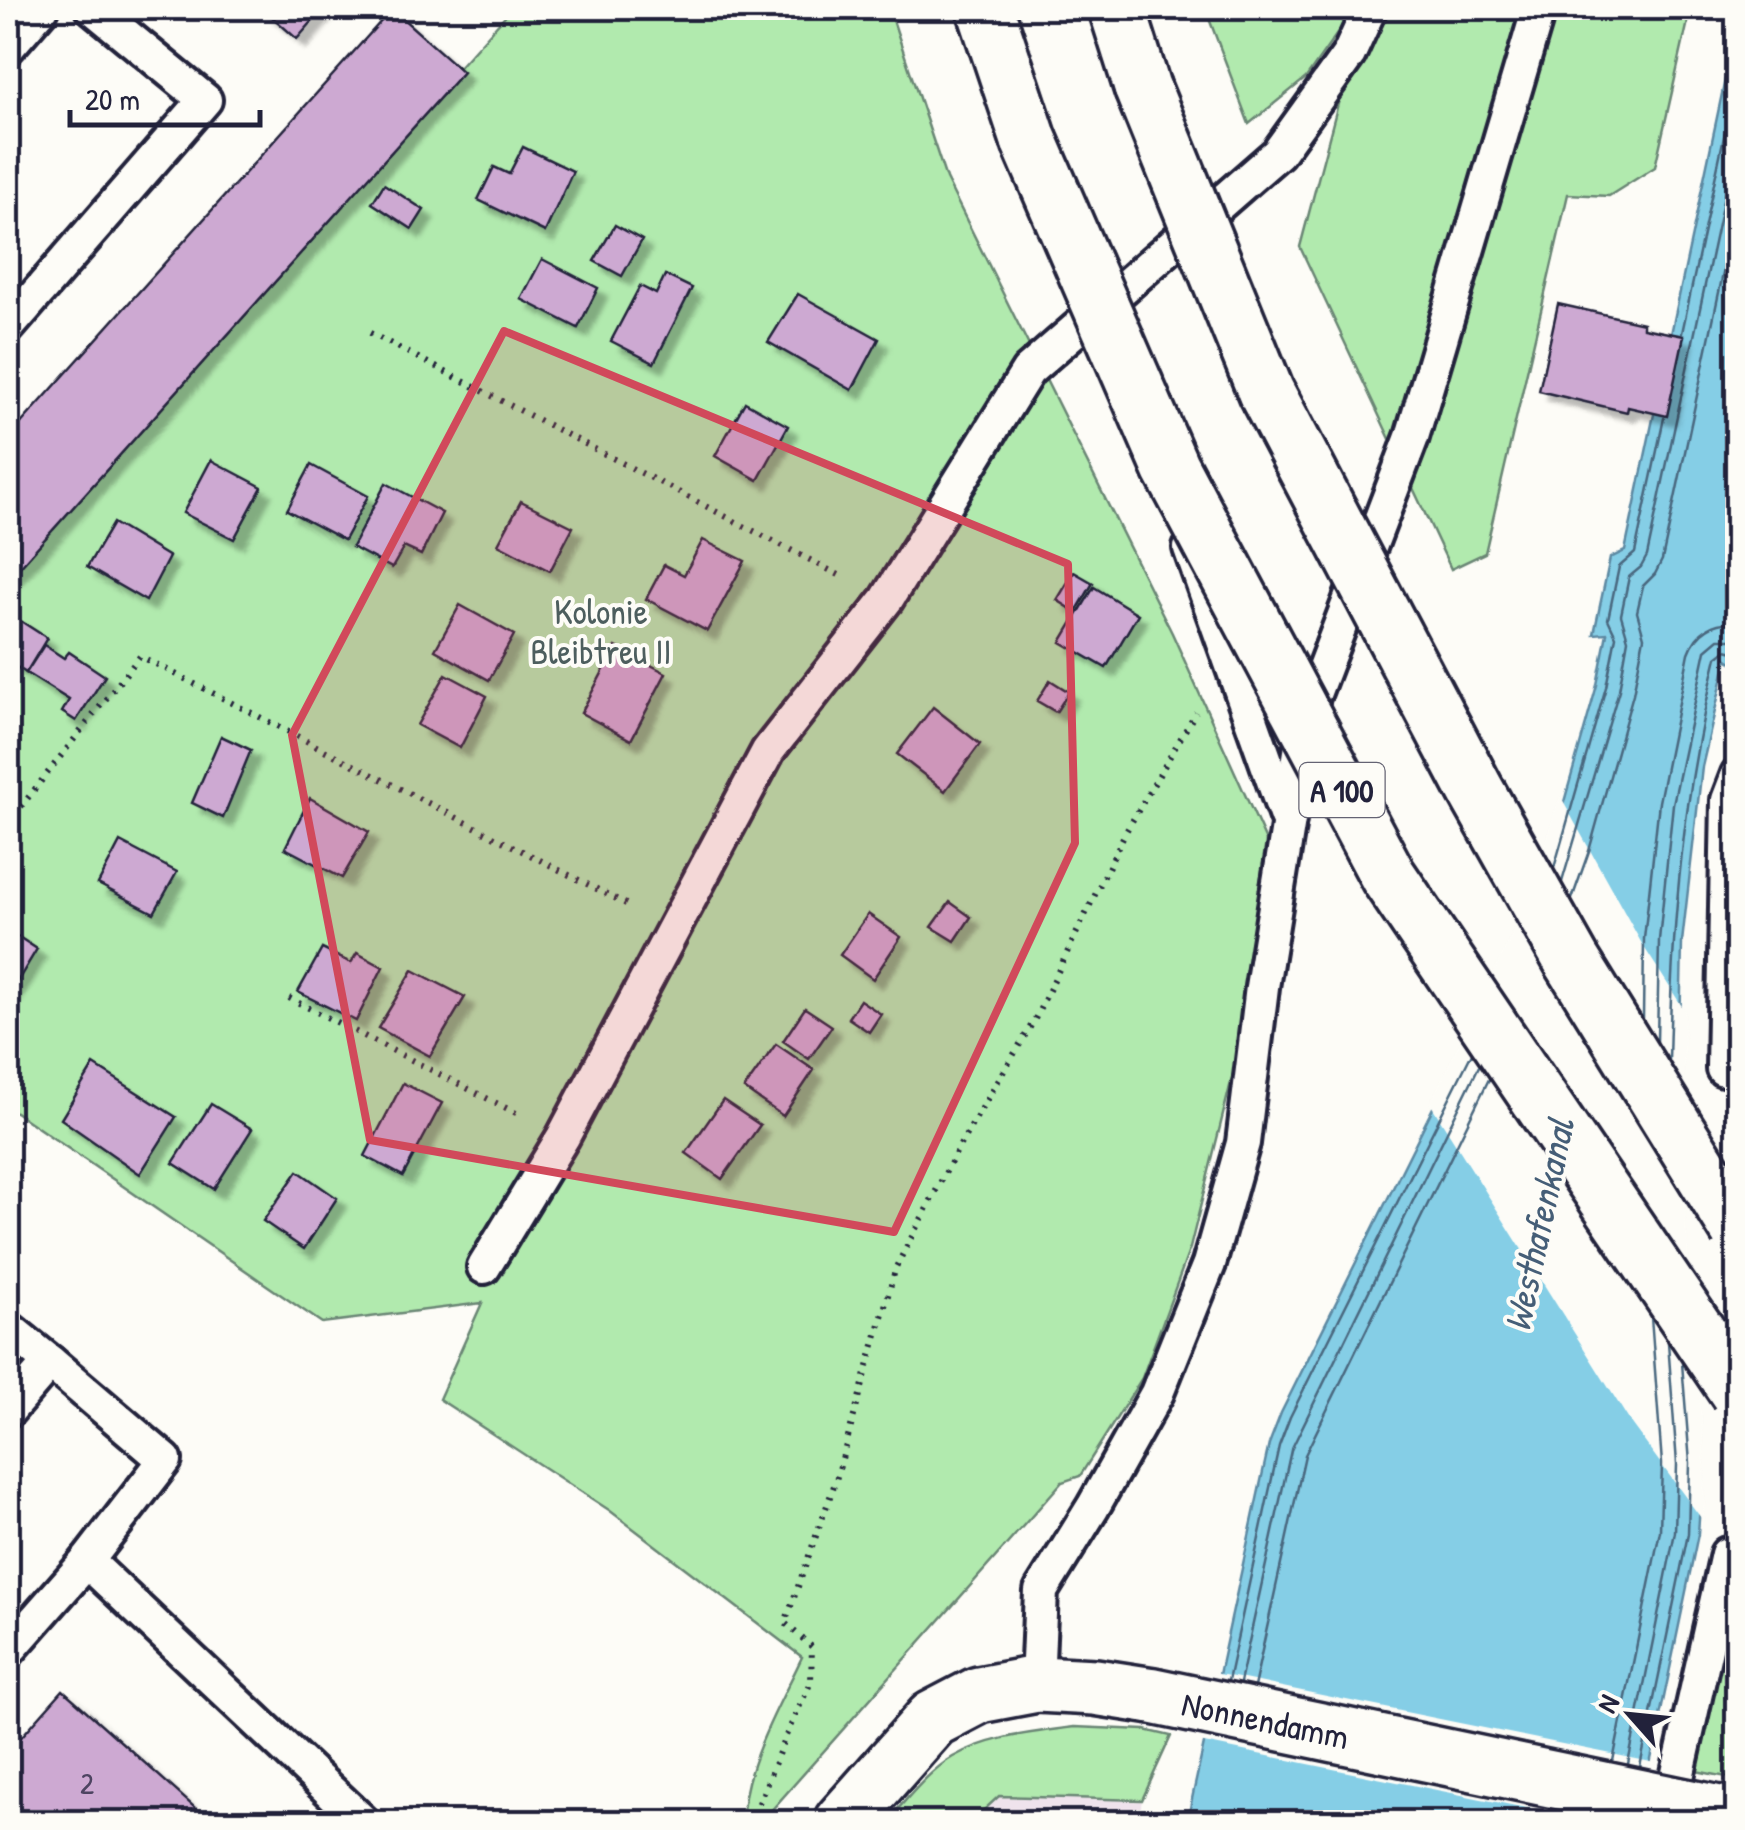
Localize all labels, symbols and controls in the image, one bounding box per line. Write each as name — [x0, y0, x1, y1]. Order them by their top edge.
scale bar — [70, 65, 260, 127]
text: 20 m — [85, 79, 140, 119]
park label: Kolonie Bleibtreu II — [530, 588, 672, 675]
road number: A 100 — [1300, 763, 1384, 817]
water label: Westhafenkanal — [1490, 1112, 1586, 1336]
north arrow — [1580, 1665, 1680, 1765]
street label: Nonnendamm — [1178, 1679, 1353, 1760]
text: N — [1587, 1688, 1628, 1719]
house number: 2 — [80, 1763, 94, 1803]

